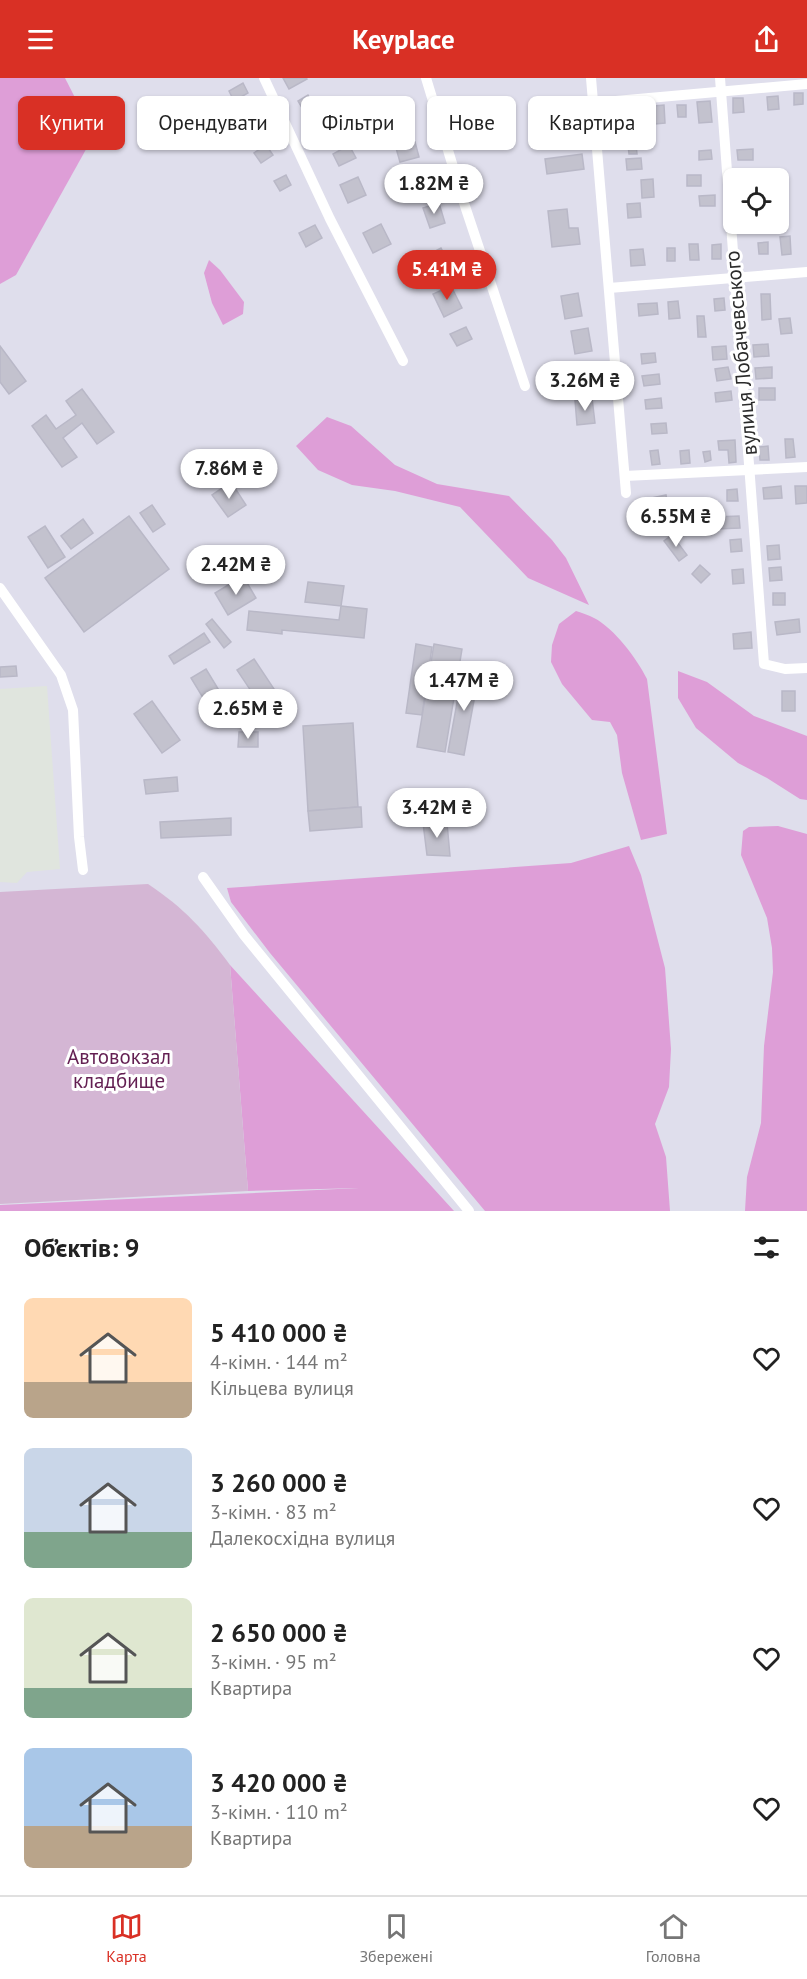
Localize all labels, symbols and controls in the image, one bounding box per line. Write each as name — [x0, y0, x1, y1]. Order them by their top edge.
text: Keyplace — [352, 22, 455, 56]
icon: menu — [24, 23, 57, 56]
icon: share — [750, 23, 783, 56]
chip: Купити — [18, 96, 125, 150]
chip: Орендувати — [137, 96, 289, 150]
chip: Фільтри — [301, 96, 415, 150]
chip: Нове — [427, 96, 516, 150]
chip: Квартира — [528, 96, 656, 150]
pin: 1.82M ₴ — [379, 164, 489, 215]
map controls — [723, 168, 789, 234]
button: locate — [723, 168, 789, 234]
text: 1.82M ₴ — [398, 170, 470, 196]
pin: 5.41M ₴ — [392, 250, 502, 301]
street label: вулиця Лобачевського — [718, 250, 763, 456]
text: 5.41M ₴ — [411, 256, 483, 282]
pin: 3.26M ₴ — [530, 361, 640, 412]
text: 3.26M ₴ — [549, 367, 621, 393]
pin: 7.86M ₴ — [174, 449, 284, 500]
text: 7.86M ₴ — [195, 455, 263, 481]
pin: 6.55M ₴ — [621, 497, 731, 548]
text: 6.55M ₴ — [640, 503, 712, 529]
pin: 2.42M ₴ — [181, 545, 291, 596]
text: 2.42M ₴ — [200, 551, 272, 577]
pin: 1.47M ₴ — [409, 661, 519, 712]
text: 1.47M ₴ — [428, 667, 500, 693]
pin: 2.65M ₴ — [193, 689, 303, 740]
text: 2.65M ₴ — [212, 695, 284, 721]
pin: 3.42M ₴ — [382, 788, 492, 839]
text: 3.42M ₴ — [401, 794, 473, 820]
park label: Автовокзал кладбище — [67, 1043, 171, 1094]
text: Об’єктів: 9 — [24, 1231, 140, 1264]
icon: filters — [750, 1231, 783, 1264]
text: 5 410 000 ₴ — [210, 1316, 348, 1349]
icon: home — [72, 1322, 144, 1394]
icon: heart — [750, 1342, 783, 1375]
text: 4-кімн. · 144 m² — [210, 1349, 348, 1375]
text: Кільцева вулиця — [210, 1375, 354, 1401]
text: 3 260 000 ₴ — [210, 1466, 348, 1499]
icon: home — [72, 1472, 144, 1544]
icon: heart — [750, 1492, 783, 1525]
text: 3-кімн. · 83 m² — [210, 1499, 337, 1525]
text: Далекосхідна вулиця — [210, 1525, 395, 1551]
text: 2 650 000 ₴ — [210, 1616, 348, 1649]
icon: home — [72, 1622, 144, 1694]
icon: heart — [750, 1642, 783, 1675]
text: 3-кімн. · 95 m² — [210, 1649, 337, 1675]
text: Квартира — [210, 1675, 292, 1701]
text: 3 420 000 ₴ — [210, 1766, 348, 1799]
icon: home — [72, 1772, 144, 1844]
icon: heart — [750, 1792, 783, 1825]
text: 3-кімн. · 110 m² — [210, 1799, 348, 1825]
text: Квартира — [210, 1825, 292, 1851]
tab: Карта — [106, 1910, 147, 1966]
tab: Збережені — [359, 1910, 433, 1966]
tab: Головна — [646, 1910, 701, 1966]

